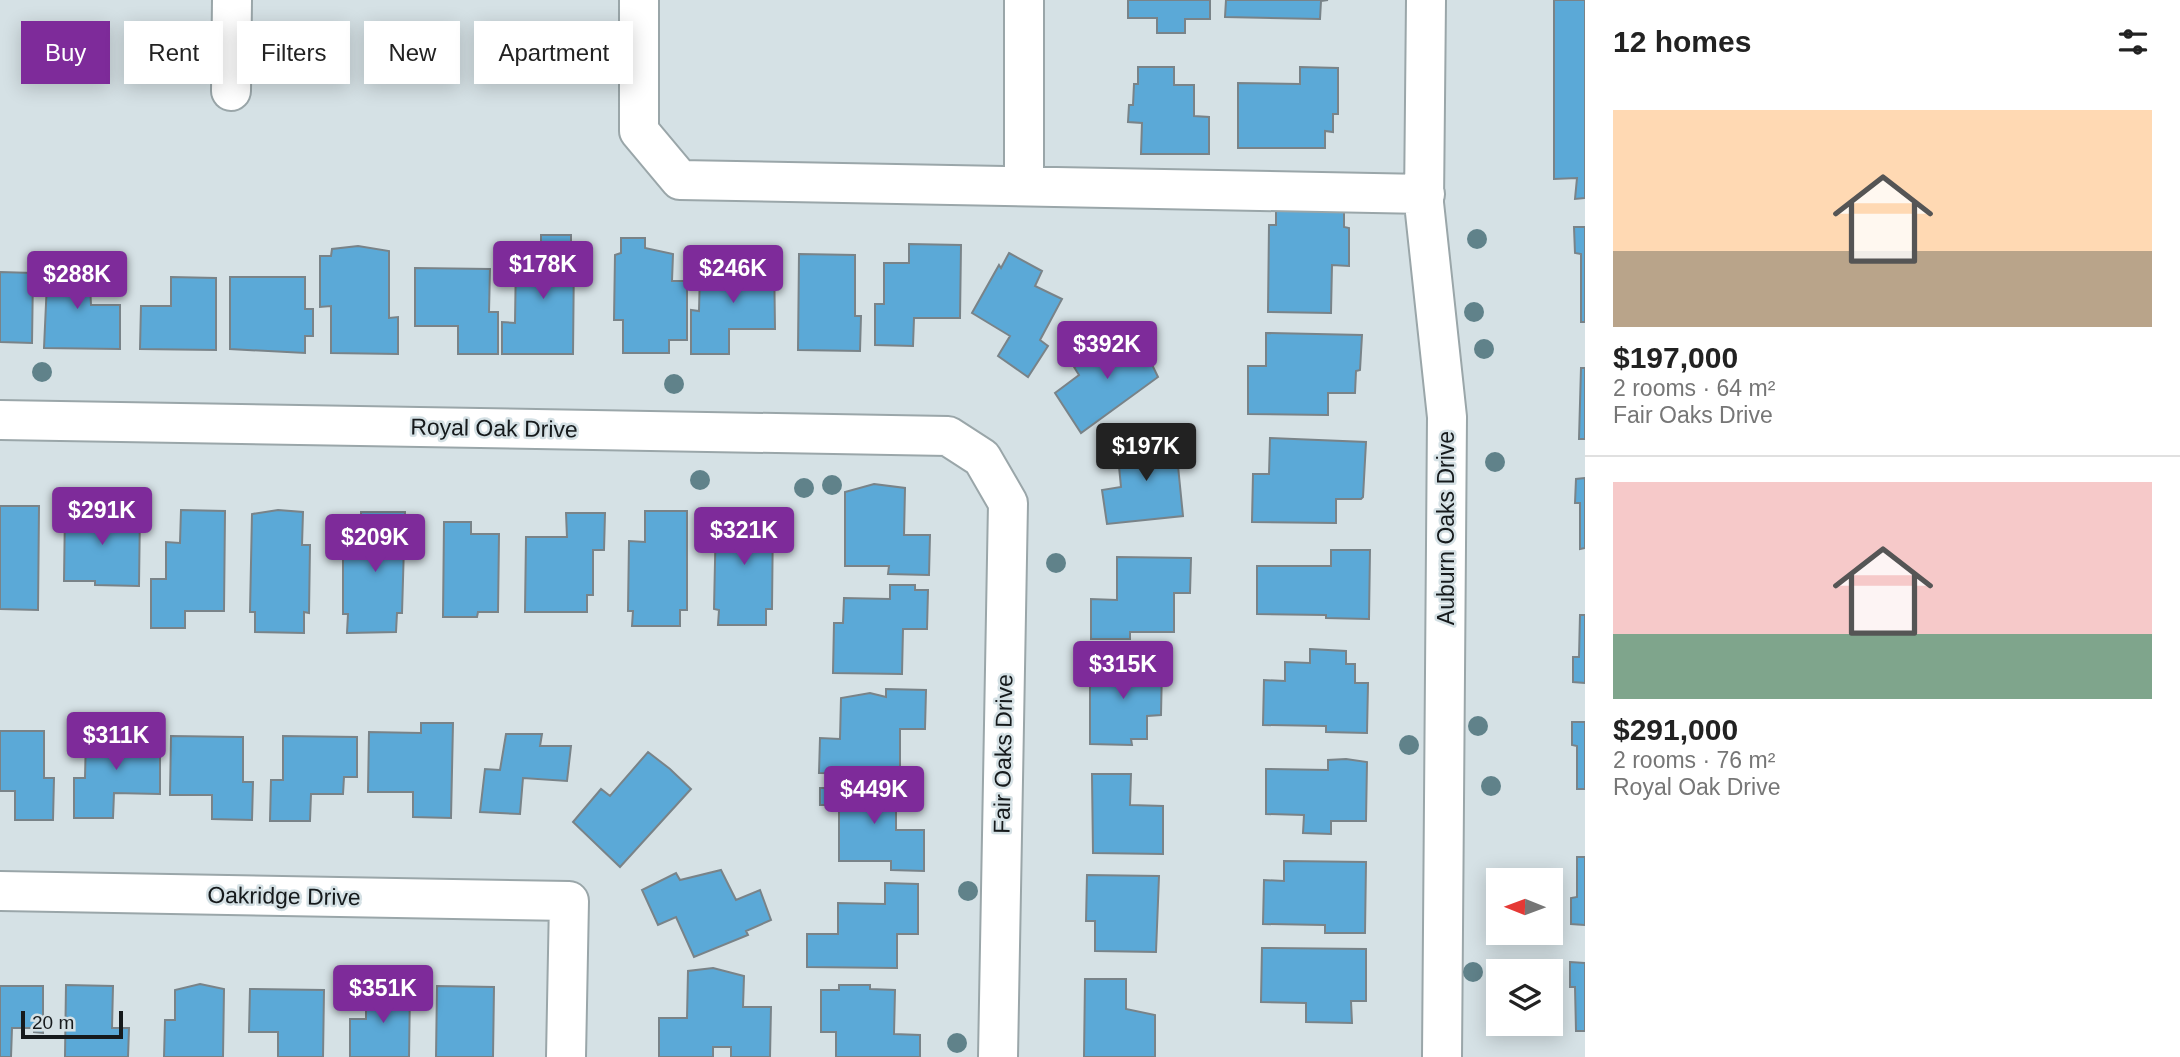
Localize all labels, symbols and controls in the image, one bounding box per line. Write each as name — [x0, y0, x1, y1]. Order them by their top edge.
chip: Buy — [21, 21, 110, 84]
chip: Rent — [124, 21, 223, 84]
chip: Filters — [237, 21, 350, 84]
chip: New — [364, 21, 460, 84]
chip: Apartment — [474, 21, 633, 84]
icon: filters — [2114, 23, 2152, 61]
text: 12 homes — [1613, 25, 1751, 58]
icon: home — [1820, 156, 1946, 282]
pin: $178K — [494, 242, 592, 301]
pin: $246K — [684, 246, 782, 305]
text: $178K — [509, 251, 577, 277]
pin: $288K — [28, 252, 126, 311]
text: $246K — [699, 255, 767, 281]
text: $288K — [43, 261, 111, 287]
pin: $392K — [1058, 322, 1156, 381]
text: $392K — [1073, 331, 1141, 357]
text: $197,000 — [1613, 341, 1738, 374]
text: 2 rooms · 64 m² — [1613, 375, 1775, 401]
text: Fair Oaks Drive — [1613, 402, 1773, 428]
street label: Royal Oak Drive — [410, 414, 578, 442]
pin: $197K — [1097, 424, 1195, 483]
street label: Auburn Oaks Drive — [1433, 431, 1459, 625]
text: $197K — [1112, 433, 1180, 459]
pin: $291K — [53, 488, 151, 547]
text: $291K — [68, 497, 136, 523]
pin: $321K — [695, 508, 793, 567]
pin: $209K — [326, 514, 424, 574]
text: $321K — [710, 517, 778, 543]
text: $209K — [341, 524, 409, 550]
icon: home — [1820, 528, 1946, 654]
pin: $315K — [1074, 642, 1172, 701]
text: $315K — [1089, 651, 1157, 677]
street label: Fair Oaks Drive — [989, 674, 1017, 834]
pin: $311K — [67, 712, 165, 772]
text: $291,000 — [1613, 713, 1738, 746]
text: $311K — [83, 722, 149, 748]
text: 2 rooms · 76 m² — [1613, 747, 1775, 773]
pin: $449K — [825, 766, 923, 826]
text: Royal Oak Drive — [1613, 774, 1780, 800]
text: $449K — [840, 776, 908, 802]
north arrow — [1486, 868, 1563, 945]
map controls — [1486, 868, 1563, 1036]
street label: Oakridge Drive — [207, 882, 361, 910]
button: layers — [1486, 959, 1563, 1036]
pin: $351K — [334, 965, 432, 1025]
text: $351K — [349, 975, 417, 1001]
scale bar — [21, 1008, 122, 1040]
text: 20 m — [32, 1012, 74, 1033]

